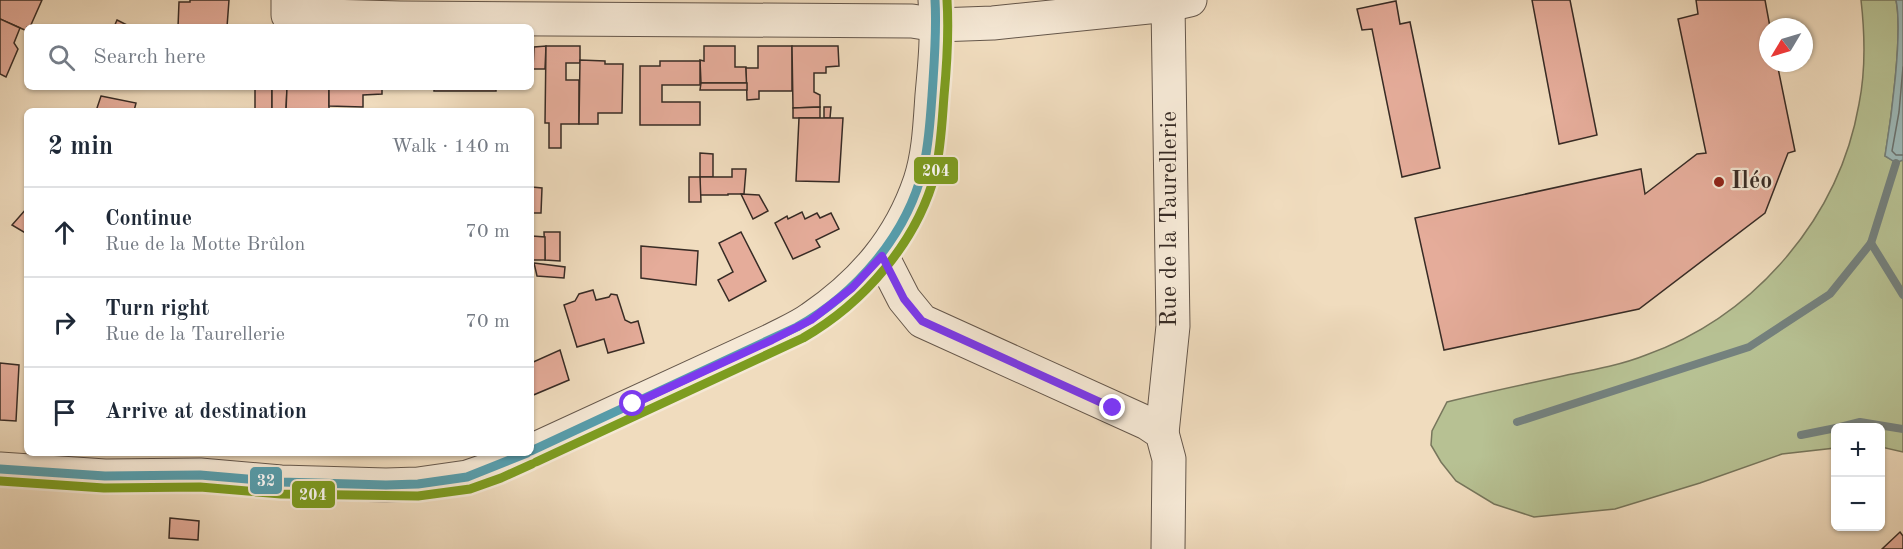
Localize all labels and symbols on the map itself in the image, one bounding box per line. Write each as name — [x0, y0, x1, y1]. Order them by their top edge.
north arrow — [1759, 18, 1813, 72]
street label: Rue de la Taurellerie — [1158, 111, 1182, 327]
line badge: 204 — [913, 156, 959, 185]
text: 204 — [922, 164, 950, 180]
place label: Iléo — [1731, 170, 1772, 194]
marker: Iléo — [1712, 175, 1726, 189]
route start — [619, 390, 645, 416]
route end — [1099, 394, 1125, 420]
line badge: 32 — [249, 466, 283, 495]
text: 32 — [257, 474, 275, 490]
line badge: 204 — [291, 480, 336, 509]
text: 204 — [299, 488, 327, 504]

